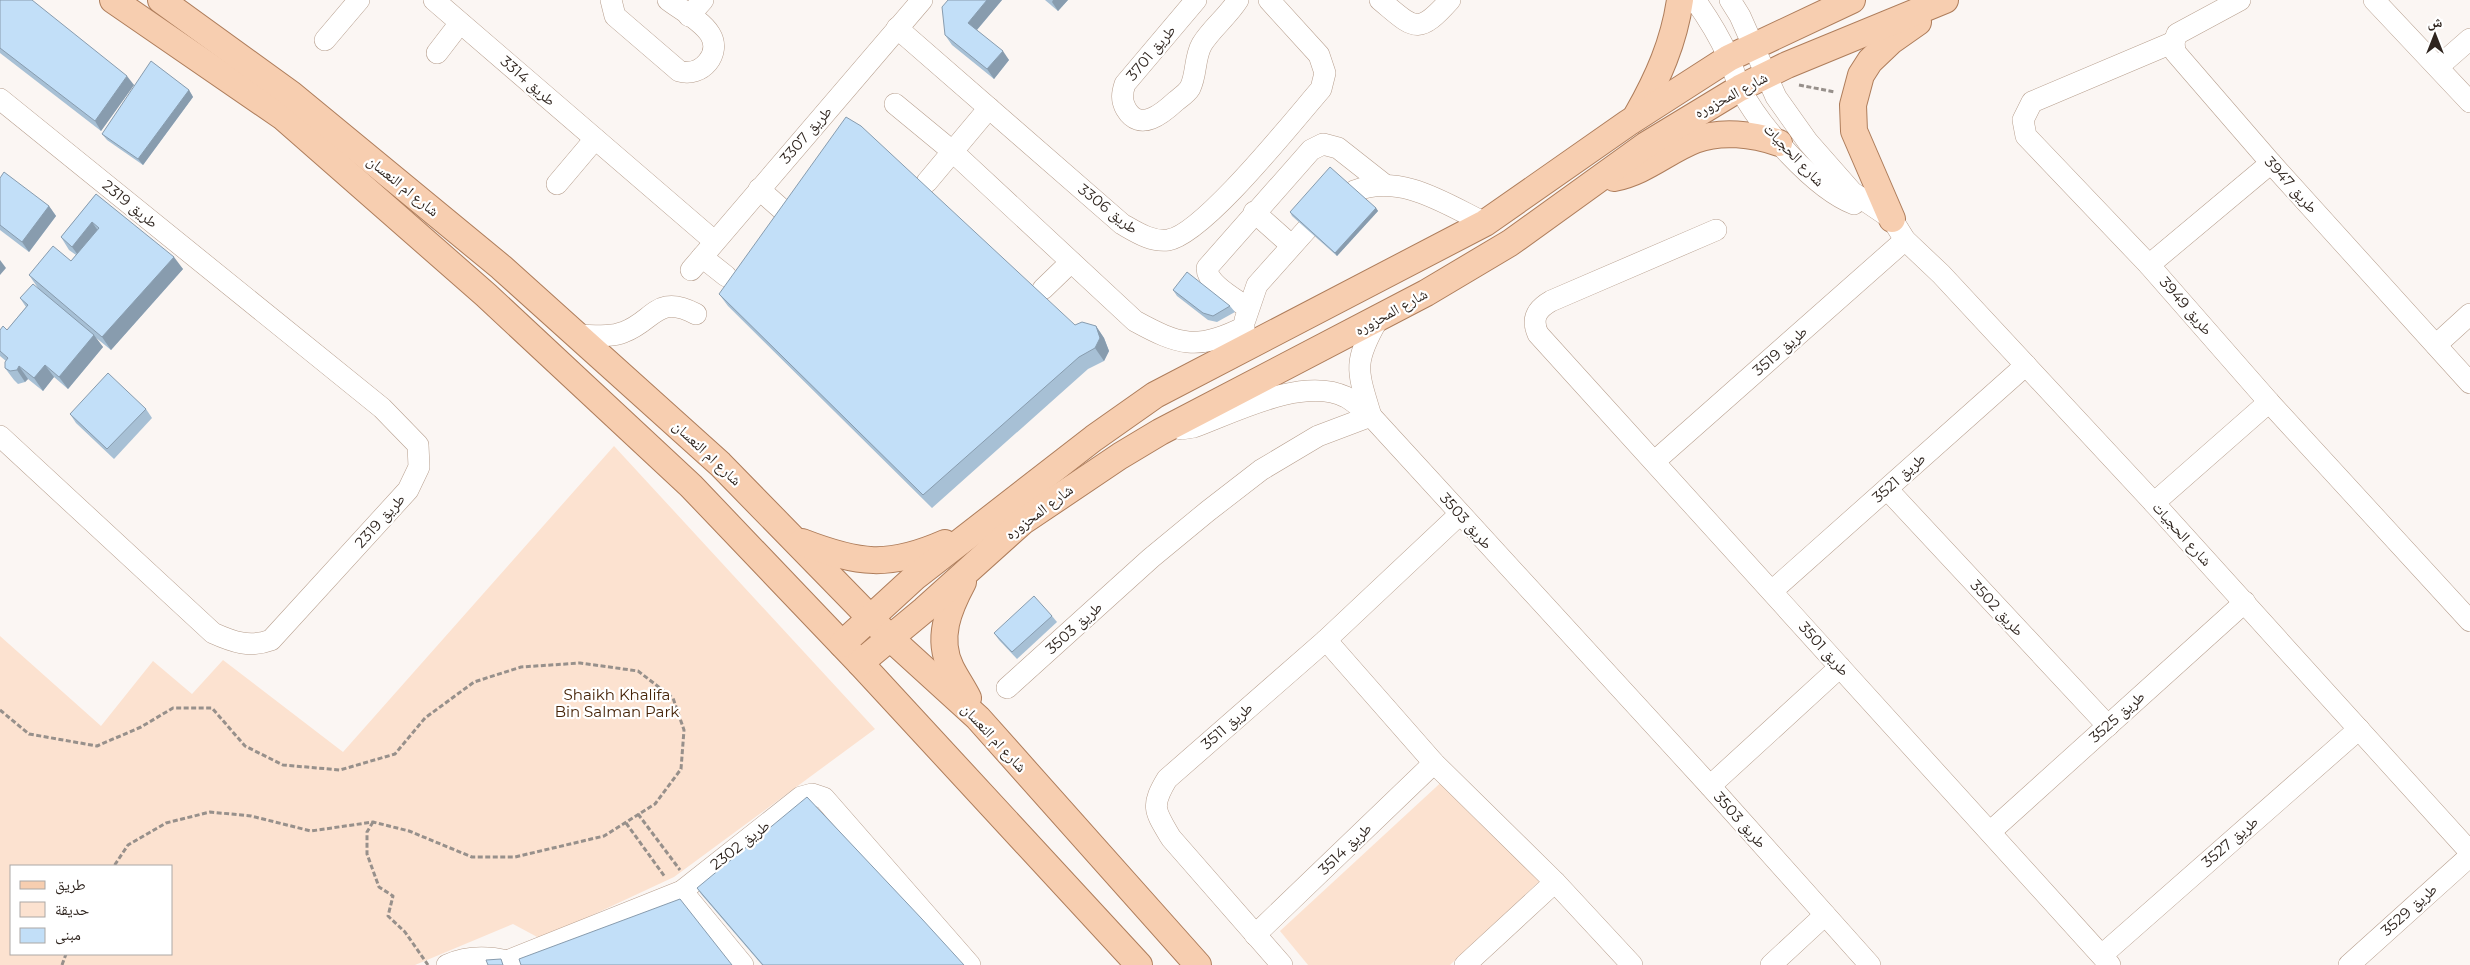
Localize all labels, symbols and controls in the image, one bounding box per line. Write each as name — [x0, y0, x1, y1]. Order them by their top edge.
north arrow — [2410, 10, 2460, 60]
text: ش — [2428, 13, 2443, 31]
street label: طريق 3701 — [1122, 21, 1180, 85]
street label: طريق 3314 — [496, 52, 560, 111]
street label: شارع المحزوره — [1691, 67, 1771, 123]
street label: طريق 3307 — [775, 102, 837, 168]
street label: شارع الحجيات — [1759, 119, 1829, 191]
street label: شارع ام النعسان — [363, 151, 443, 221]
street label: طريق 3947 — [2260, 152, 2322, 218]
street label: طريق 2319 — [98, 175, 162, 233]
street label: طريق 3306 — [1074, 179, 1142, 239]
street label: طريق 3949 — [2155, 273, 2217, 339]
street label: شارع المحزوره — [1351, 284, 1431, 340]
street label: طريق 3519 — [1749, 322, 1812, 380]
street label: شارع ام النعسان — [668, 416, 746, 490]
street label: طريق 3521 — [1868, 449, 1930, 507]
street label: شارع المحزوره — [1001, 480, 1077, 544]
street label: طريق 3503 — [1435, 488, 1497, 554]
street label: طريق 2319 — [350, 490, 410, 552]
street label: شارع الحجيات — [2148, 498, 2216, 570]
street label: طريق 3502 — [1966, 576, 2028, 640]
street label: طريق 3503 — [1041, 597, 1107, 659]
street label: طريق 3501 — [1794, 617, 1854, 681]
park label: Shaikh Khalifa Bin Salman Park — [555, 685, 679, 721]
street label: طريق 3525 — [2085, 687, 2149, 747]
street label: طريق 3511 — [1197, 698, 1257, 754]
street label: شارع ام النعسان — [957, 699, 1031, 777]
street label: طريق 3503 — [1709, 787, 1771, 853]
street label: طريق 3527 — [2198, 812, 2263, 872]
street label: طريق 2302 — [706, 815, 774, 874]
street label: طريق 3514 — [1314, 819, 1376, 879]
legend — [10, 865, 172, 955]
text: طريق — [55, 875, 86, 895]
street label: طريق 3529 — [2377, 879, 2441, 941]
text: حديقة — [55, 900, 90, 919]
text: مبنى — [55, 925, 81, 945]

